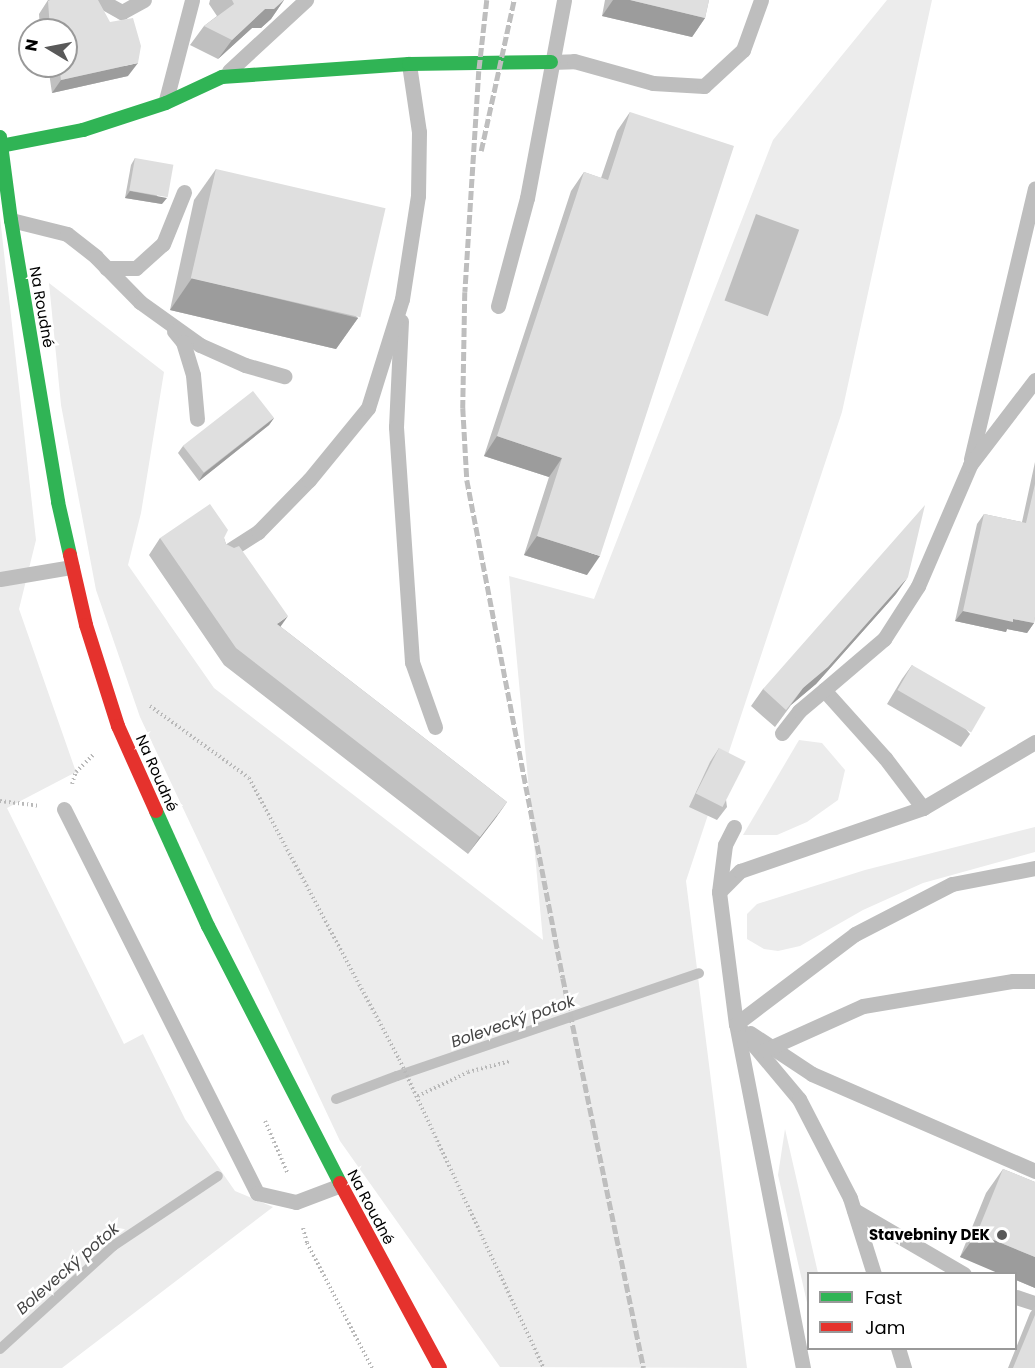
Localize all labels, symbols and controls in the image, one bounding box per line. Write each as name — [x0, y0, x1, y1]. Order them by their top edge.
north arrow — [18, 18, 78, 78]
text: N — [19, 37, 44, 53]
street label: Na Roudné — [26, 265, 58, 349]
street label: Na Roudné — [132, 732, 182, 814]
water label: Bolevecký potok — [448, 992, 578, 1052]
street label: Na Roudné — [344, 1167, 398, 1247]
water label: Bolevecký potok — [13, 1219, 123, 1319]
place label: Stavebniny DEK — [869, 1226, 990, 1244]
marker: Stavebniny DEK — [995, 1228, 1009, 1242]
legend — [807, 1272, 1017, 1350]
text: Fast — [865, 1285, 902, 1310]
text: Jam — [865, 1315, 905, 1340]

